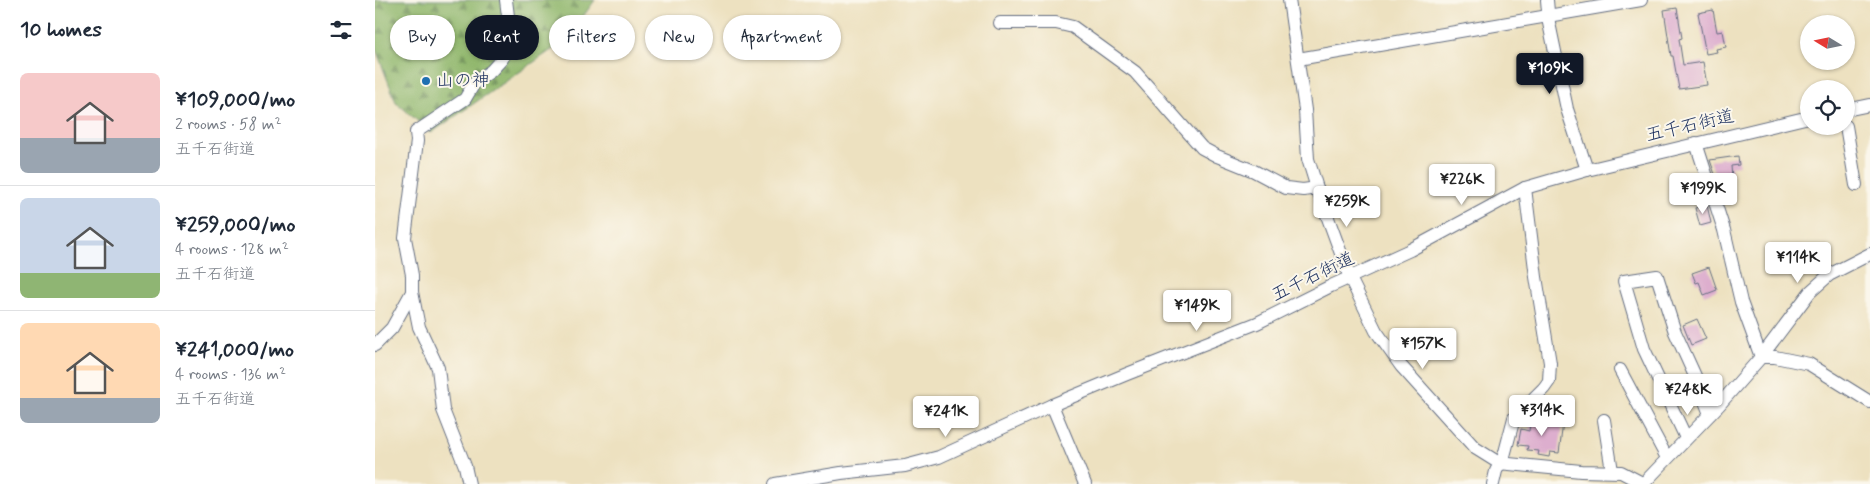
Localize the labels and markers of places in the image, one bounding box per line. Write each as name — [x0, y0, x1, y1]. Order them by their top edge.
pin: ¥109K — [1515, 52, 1585, 95]
place label: 山の神 — [436, 69, 490, 93]
marker: 山の神 — [420, 75, 432, 87]
pin: ¥226K — [1427, 164, 1497, 206]
pin: ¥199K — [1668, 172, 1738, 215]
pin: ¥259K — [1312, 186, 1382, 228]
pin: ¥114K — [1763, 242, 1833, 284]
pin: ¥149K — [1162, 290, 1232, 332]
pin: ¥157K — [1388, 328, 1458, 370]
pin: ¥248K — [1653, 374, 1723, 416]
pin: ¥314K — [1507, 394, 1577, 437]
pin: ¥241K — [911, 396, 981, 438]

